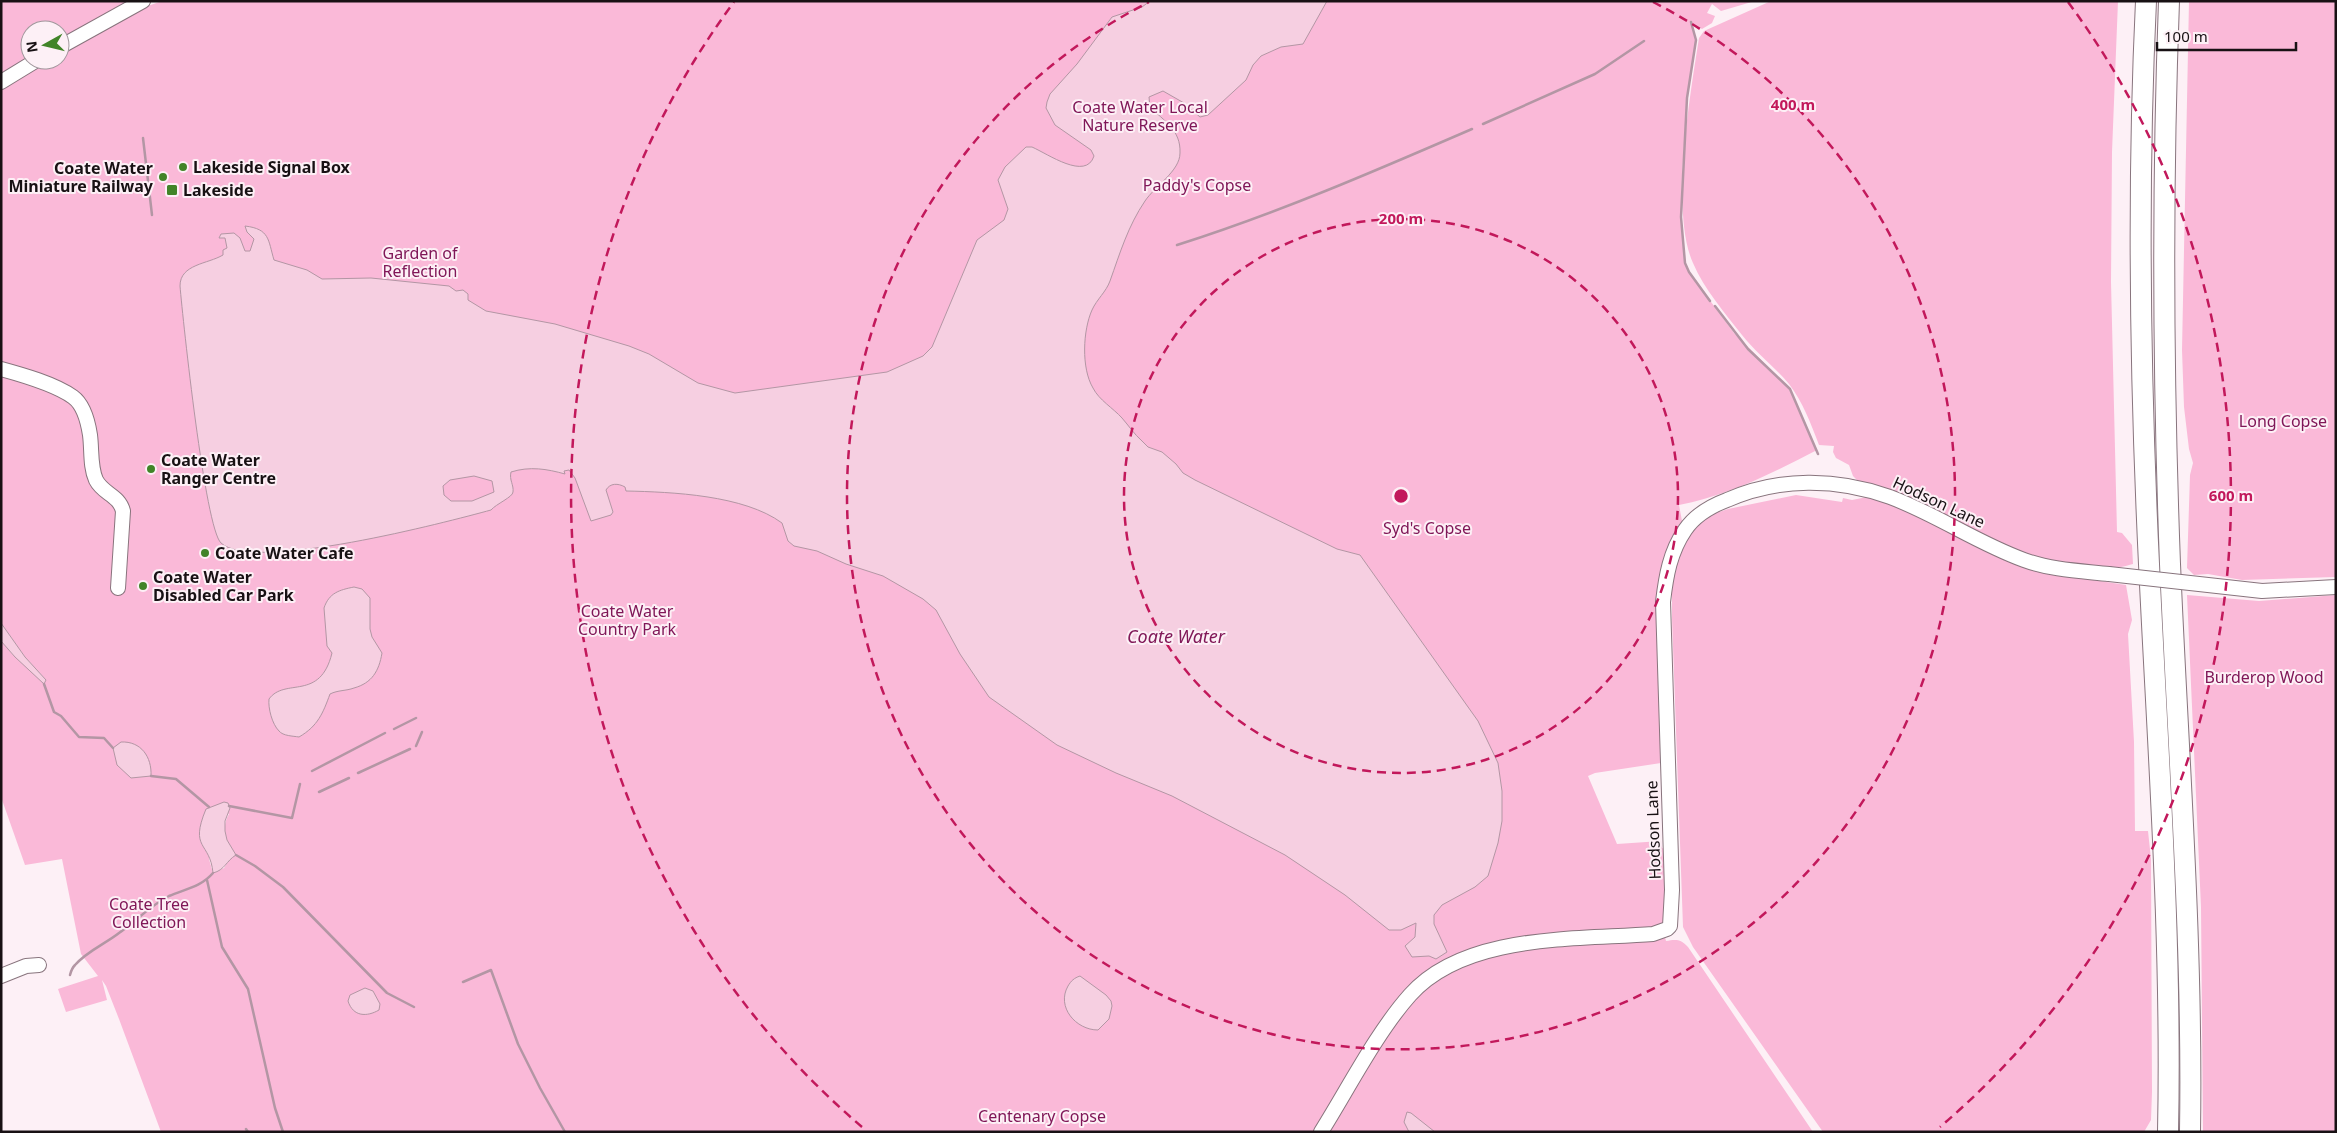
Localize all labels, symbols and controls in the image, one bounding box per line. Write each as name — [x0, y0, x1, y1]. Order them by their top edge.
north arrow — [20, 20, 70, 70]
scale bar — [2157, 20, 2296, 52]
text: 100 m — [2164, 26, 2208, 46]
text: N — [21, 40, 42, 54]
text: 400 m — [1771, 94, 1815, 114]
park label: Coate Water Local Nature Reserve — [1072, 96, 1208, 136]
place label: Lakeside Signal Box — [193, 156, 351, 178]
place label: Coate Water Miniature Railway — [8, 157, 154, 197]
marker: Lakeside Signal Box — [177, 161, 189, 173]
marker: Coate Water Miniature Railway — [157, 171, 169, 183]
park label: Paddy's Copse — [1143, 174, 1251, 196]
place label: Lakeside — [183, 179, 253, 201]
marker: Lakeside — [165, 183, 179, 197]
text: 200 m — [1379, 208, 1423, 228]
park label: Garden of Reflection — [382, 242, 459, 282]
park label: Long Copse — [2239, 410, 2327, 432]
place label: Coate Water Ranger Centre — [161, 449, 276, 489]
marker: Coate Water Ranger Centre — [145, 463, 157, 475]
street label: Hodson Lane — [1889, 471, 1989, 533]
text: 600 m — [2209, 485, 2253, 505]
centre of rings — [1392, 487, 1410, 505]
park label: Syd's Copse — [1383, 517, 1471, 539]
place label: Coate Water Cafe — [215, 542, 354, 564]
marker: Coate Water Cafe — [199, 547, 211, 559]
place label: Coate Water Disabled Car Park — [153, 566, 294, 606]
marker: Coate Water Disabled Car Park — [137, 580, 149, 592]
park label: Coate Water Country Park — [578, 600, 676, 640]
water label: Coate Water — [1127, 624, 1226, 648]
park label: Burderop Wood — [2204, 666, 2324, 688]
street label: Hodson Lane — [1640, 780, 1666, 880]
park label: Coate Tree Collection — [109, 893, 189, 933]
park label: Centenary Copse — [978, 1105, 1106, 1127]

